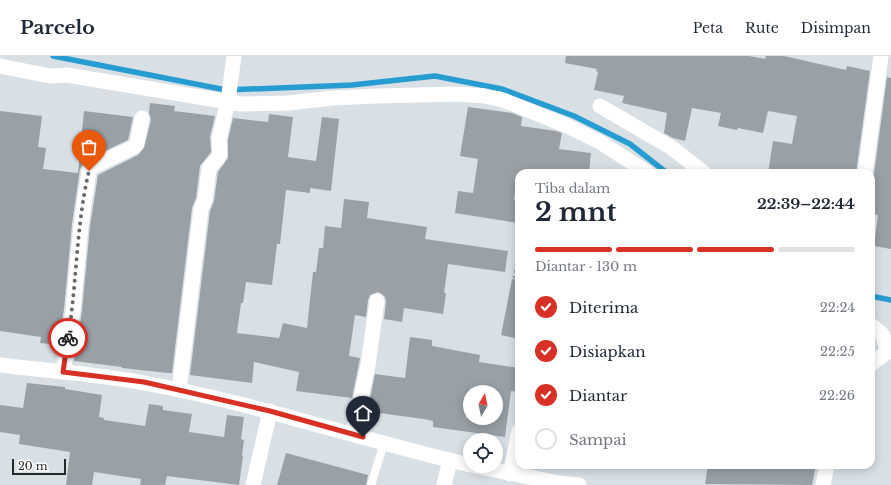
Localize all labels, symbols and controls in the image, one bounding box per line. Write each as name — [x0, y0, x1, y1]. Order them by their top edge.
text: Parcelo — [20, 16, 95, 39]
text: Peta — [693, 19, 723, 37]
text: Rute — [745, 19, 779, 37]
text: Disimpan — [801, 19, 871, 37]
pin — [72, 130, 106, 171]
icon: bag — [78, 136, 100, 158]
text: Tiba dalam — [535, 180, 610, 197]
text: 22:39–22:44 — [757, 194, 855, 213]
text: 2 mnt — [535, 196, 616, 228]
text: Diantar · 130 m — [535, 258, 637, 275]
icon: check — [535, 296, 557, 318]
text: Diterima — [569, 298, 638, 317]
text: 22:24 — [820, 299, 855, 316]
courier — [48, 318, 88, 358]
icon: bike — [57, 327, 79, 349]
icon: check — [535, 340, 557, 362]
text: Disiapkan — [569, 342, 646, 361]
text: 22:25 — [820, 343, 855, 360]
icon: check — [535, 384, 557, 406]
north arrow — [463, 385, 503, 425]
map controls — [463, 385, 503, 473]
text: Diantar — [569, 386, 627, 405]
text: 22:26 — [819, 387, 855, 404]
pin — [346, 396, 380, 437]
icon: home — [352, 402, 374, 424]
text: Sampai — [569, 430, 627, 449]
button: locate — [463, 433, 503, 473]
scale bar — [12, 457, 66, 476]
text: 20 m — [18, 459, 48, 473]

